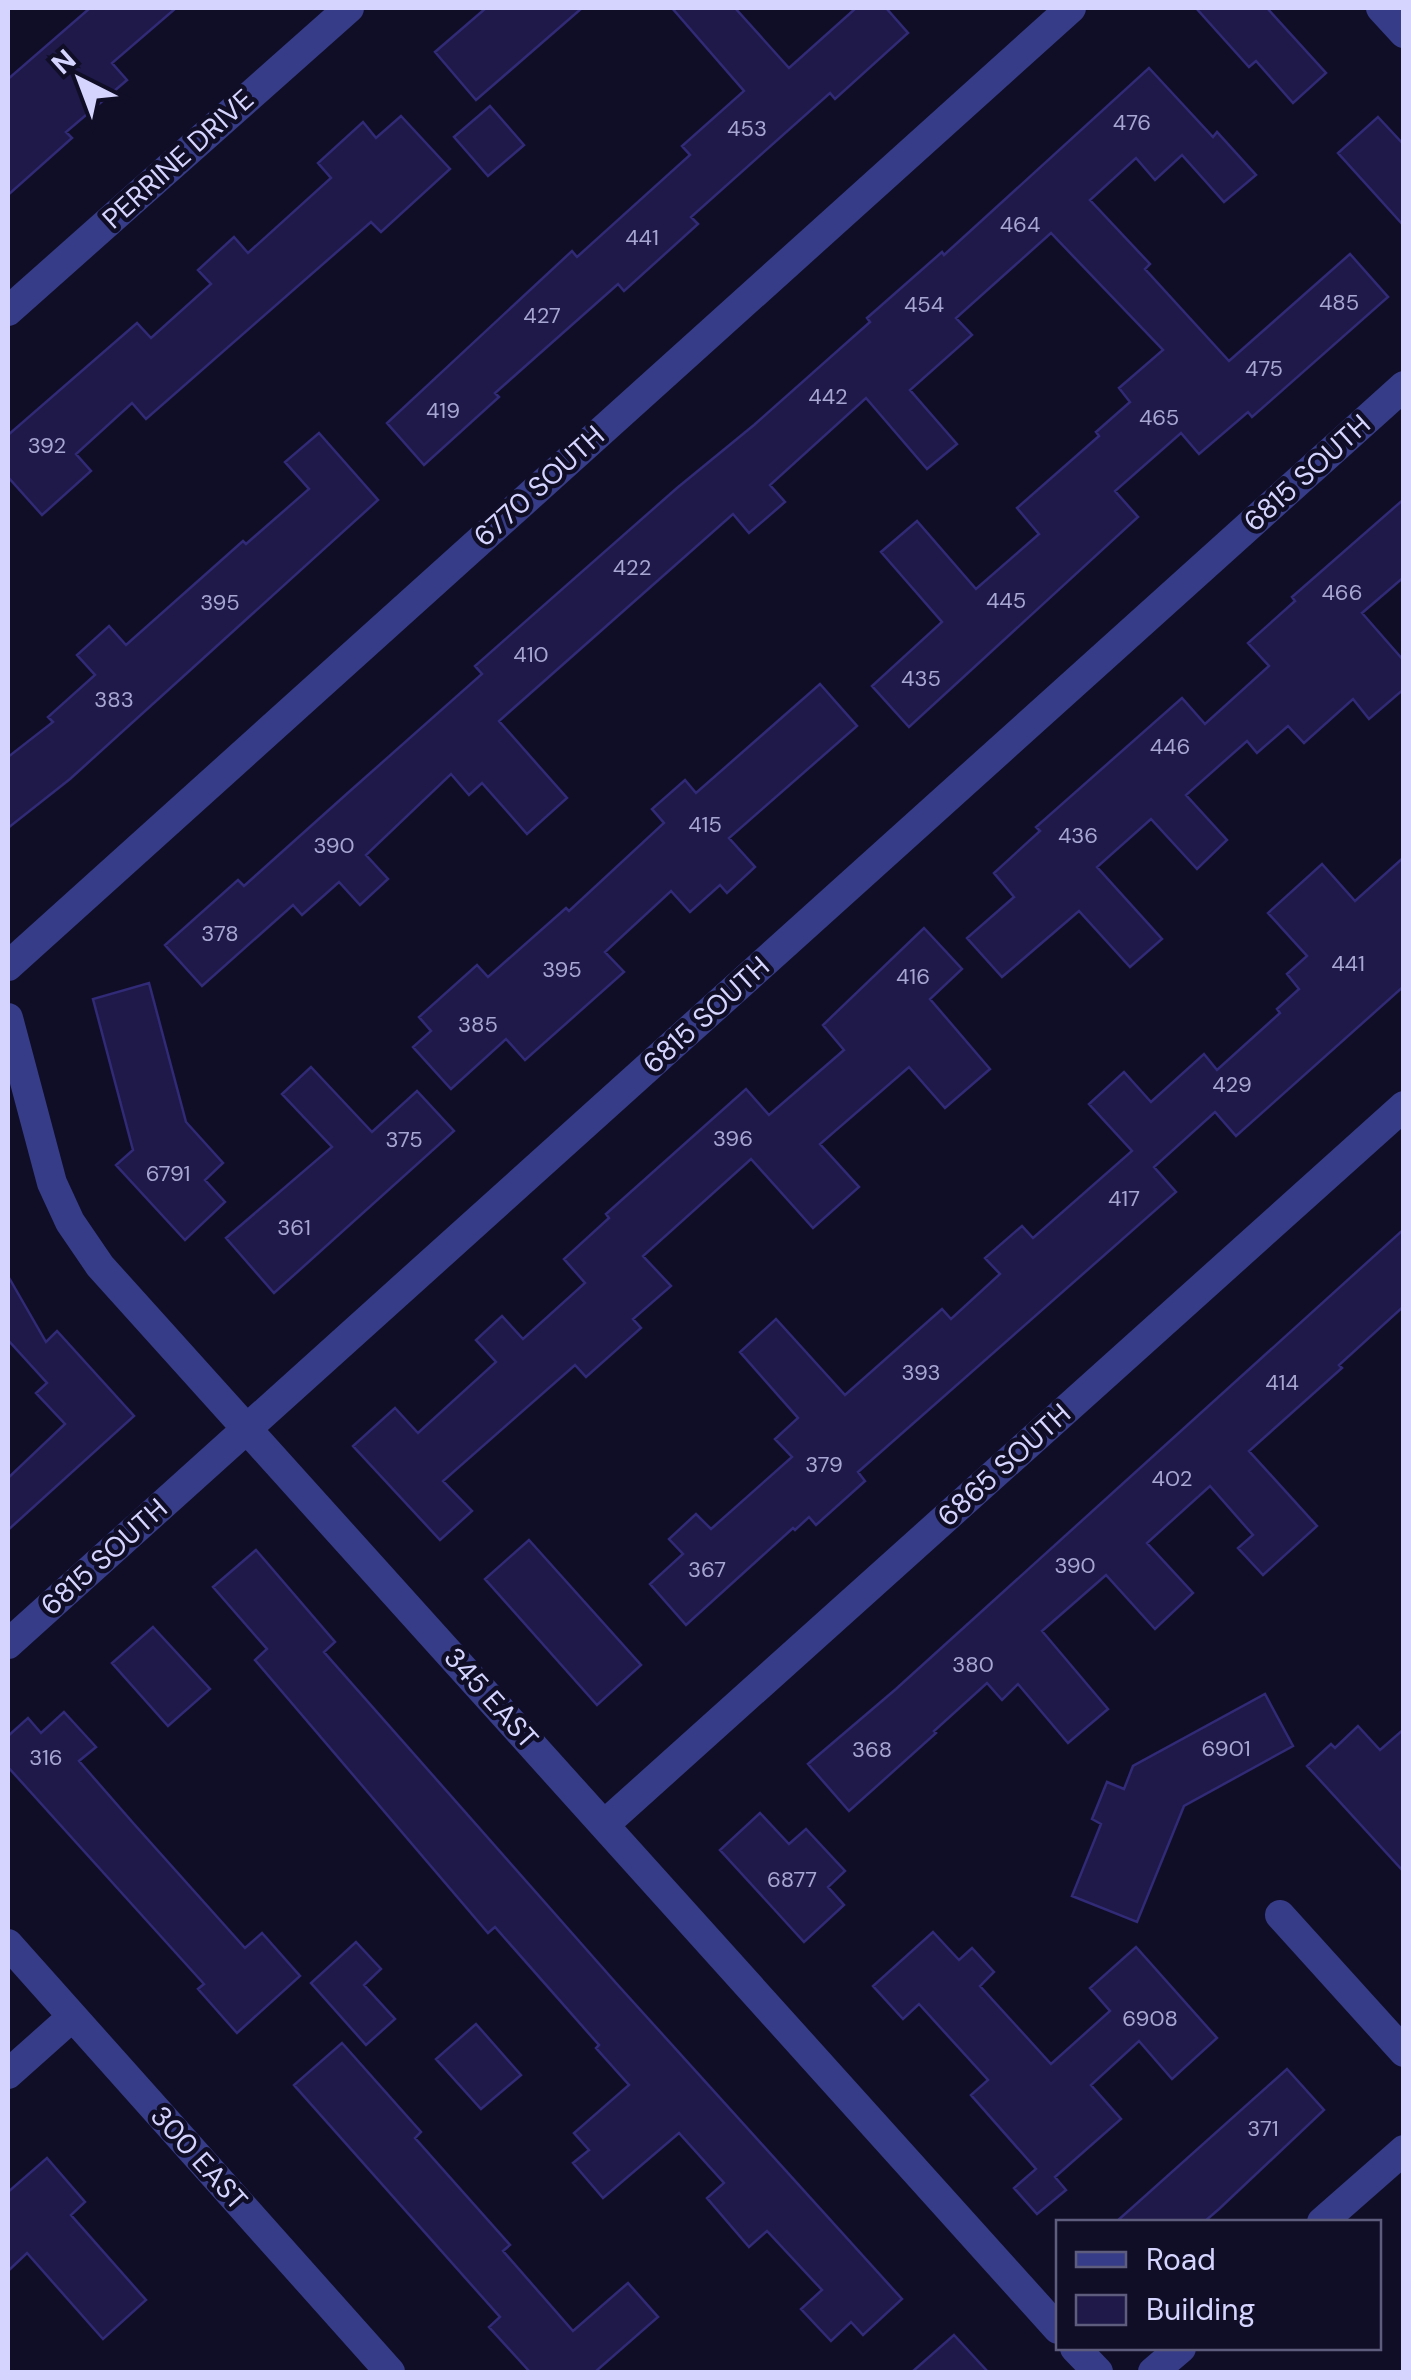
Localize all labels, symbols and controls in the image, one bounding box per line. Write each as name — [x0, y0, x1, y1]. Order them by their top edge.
north arrow — [30, 30, 130, 130]
text: N — [44, 41, 84, 82]
street label: PERRINE DRIVE — [94, 81, 262, 237]
house number: 476 — [1113, 108, 1151, 137]
house number: 453 — [727, 114, 767, 143]
house number: 464 — [1000, 210, 1040, 239]
house number: 441 — [625, 223, 659, 252]
house number: 485 — [1319, 288, 1359, 317]
house number: 454 — [904, 290, 944, 319]
house number: 427 — [523, 301, 561, 330]
house number: 475 — [1245, 354, 1283, 383]
house number: 442 — [808, 382, 848, 411]
house number: 419 — [426, 396, 460, 425]
house number: 465 — [1139, 403, 1179, 432]
street label: 6815 SOUTH — [1236, 406, 1378, 540]
street label: 6770 SOUTH — [466, 417, 612, 555]
house number: 392 — [28, 431, 66, 460]
house number: 422 — [613, 553, 651, 582]
house number: 466 — [1322, 578, 1363, 607]
house number: 445 — [986, 586, 1026, 615]
house number: 395 — [200, 588, 240, 617]
house number: 410 — [513, 640, 549, 669]
house number: 435 — [901, 664, 941, 693]
house number: 383 — [94, 685, 134, 714]
house number: 446 — [1150, 732, 1190, 761]
house number: 415 — [688, 810, 722, 839]
house number: 436 — [1058, 821, 1098, 850]
house number: 390 — [313, 831, 355, 860]
house number: 378 — [201, 919, 239, 948]
street label: 6815 SOUTH — [635, 948, 777, 1082]
house number: 441 — [1331, 949, 1365, 978]
house number: 395 — [542, 955, 582, 984]
house number: 416 — [896, 962, 930, 991]
house number: 385 — [458, 1010, 498, 1039]
house number: 429 — [1212, 1070, 1252, 1099]
house number: 396 — [713, 1124, 753, 1153]
house number: 375 — [385, 1125, 423, 1154]
house number: 6791 — [146, 1159, 190, 1188]
house number: 417 — [1108, 1184, 1140, 1213]
house number: 361 — [277, 1213, 311, 1242]
house number: 393 — [902, 1358, 940, 1387]
house number: 414 — [1265, 1368, 1299, 1397]
street label: 6865 SOUTH — [929, 1395, 1079, 1535]
house number: 379 — [805, 1450, 843, 1479]
house number: 402 — [1152, 1464, 1192, 1493]
street label: 6815 SOUTH — [33, 1490, 175, 1624]
house number: 390 — [1054, 1551, 1096, 1580]
house number: 367 — [688, 1555, 726, 1584]
street label: 345 EAST — [436, 1640, 546, 1756]
house number: 380 — [952, 1650, 994, 1679]
house number: 6901 — [1201, 1734, 1251, 1763]
house number: 368 — [852, 1735, 892, 1764]
house number: 316 — [29, 1743, 63, 1772]
house number: 6877 — [767, 1865, 817, 1894]
house number: 6908 — [1122, 2004, 1178, 2033]
street label: 300 EAST — [142, 2098, 256, 2218]
house number: 371 — [1247, 2114, 1279, 2143]
legend — [1056, 2220, 1381, 2350]
text: Road — [1146, 2240, 1216, 2279]
text: Building — [1146, 2290, 1255, 2329]

